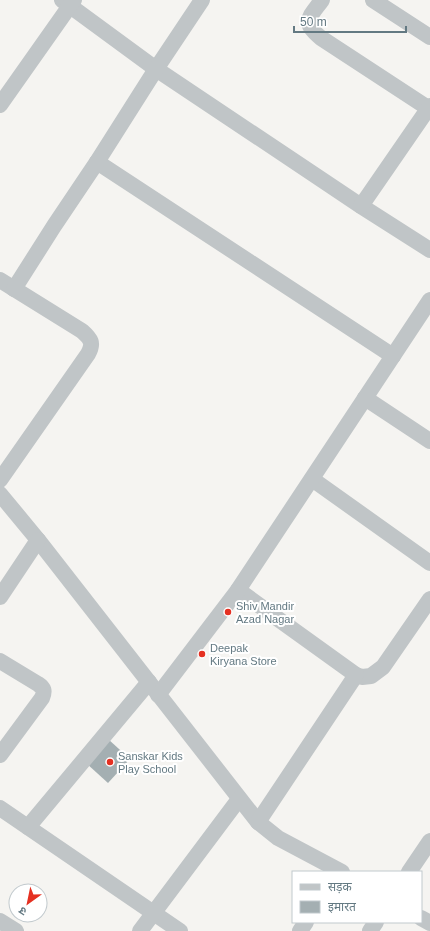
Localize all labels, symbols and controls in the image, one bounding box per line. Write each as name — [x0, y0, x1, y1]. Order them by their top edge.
scale bar — [294, 8, 406, 34]
text: 50 m — [300, 15, 327, 29]
place label: Shiv Mandir Azad Nagar — [236, 600, 294, 625]
marker: Shiv Mandir Azad Nagar — [223, 607, 233, 617]
place label: Deepak Kiryana Store — [210, 642, 277, 667]
marker: Deepak Kiryana Store — [197, 649, 207, 659]
place label: Sanskar Kids Play School — [118, 750, 183, 775]
marker: Sanskar Kids Play School — [105, 757, 115, 767]
legend — [292, 871, 422, 923]
text: सड़क — [328, 880, 353, 894]
north arrow — [8, 883, 48, 923]
text: इमारत — [328, 900, 357, 914]
text: उ — [16, 904, 29, 918]

